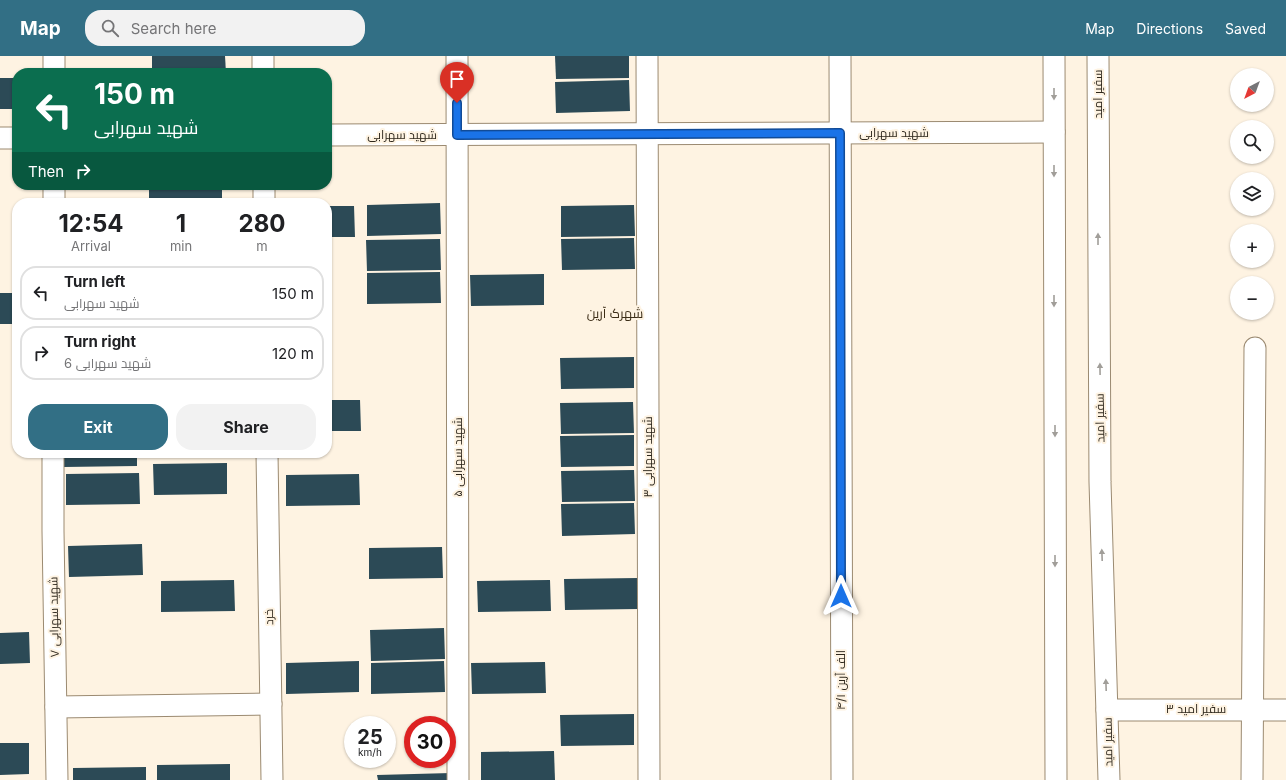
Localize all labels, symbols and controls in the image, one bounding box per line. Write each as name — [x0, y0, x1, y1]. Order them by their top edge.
search box — [85, 10, 365, 46]
text: Map — [20, 17, 61, 40]
icon: search — [99, 17, 121, 39]
text: Search here — [131, 19, 216, 38]
text: Map — [1085, 20, 1114, 37]
text: Directions — [1136, 20, 1203, 37]
text: Saved — [1225, 20, 1266, 37]
pin — [440, 62, 474, 103]
icon: arrive — [446, 68, 468, 90]
north arrow — [1230, 68, 1274, 112]
map controls — [1230, 68, 1274, 320]
street label: سفیر امید — [1090, 69, 1105, 118]
text: 150 m — [94, 77, 175, 111]
icon: left — [28, 84, 80, 136]
one-way arrow — [1051, 88, 1057, 101]
text: شهید سهرابی — [94, 117, 198, 138]
button: search — [1230, 120, 1274, 164]
street label: شهید سهرابی — [859, 125, 929, 140]
street label: شهید سهرابی — [367, 127, 437, 142]
icon: right — [72, 160, 94, 182]
text: Then — [28, 162, 64, 181]
one-way arrow — [1051, 165, 1057, 178]
button: layers — [1230, 172, 1274, 216]
text: 12:54 — [58, 209, 124, 238]
text: 1 — [176, 209, 186, 238]
text: 280 — [239, 209, 286, 238]
button: + — [1230, 224, 1274, 268]
one-way arrow — [1095, 232, 1101, 245]
text: Arrival — [71, 238, 111, 254]
text: min — [170, 238, 192, 254]
text: m — [256, 238, 268, 254]
text: Turn left — [64, 272, 125, 291]
button: − — [1230, 276, 1274, 320]
icon: left — [30, 282, 52, 304]
text: 150 m — [272, 284, 314, 303]
text: شهید سهرابی — [64, 295, 139, 311]
one-way arrow — [1051, 295, 1057, 308]
district label: شهرک آرین — [587, 305, 643, 321]
text: Turn right — [64, 332, 136, 351]
icon: right — [30, 342, 52, 364]
text: 120 m — [272, 344, 314, 363]
text: شهید سهرابی 6 — [64, 355, 151, 371]
one-way arrow — [1096, 363, 1103, 375]
street label: سفیر امید — [1092, 393, 1107, 443]
button: Exit — [28, 404, 168, 450]
button: Share — [176, 404, 316, 450]
street label: شهید سهرابی ۳ — [640, 416, 655, 498]
street label: شهید سهرابی ۵ — [450, 417, 465, 497]
one-way arrow — [1052, 425, 1058, 438]
one-way arrow — [1099, 549, 1106, 561]
one-way arrow — [1052, 555, 1058, 568]
position arrow — [820, 575, 862, 617]
street label: شهید سهرابی ۷ — [45, 577, 62, 657]
street label: خرد — [261, 609, 276, 625]
street label: ۴/۱ الف آرین — [833, 650, 848, 710]
one-way arrow — [1103, 678, 1109, 691]
street label: سفیر امید ۳ — [1166, 701, 1226, 716]
speed limit sign: 30 — [404, 716, 456, 768]
street label: سفیر امید — [1100, 717, 1115, 767]
text: 25 — [357, 725, 383, 749]
text: km/h — [358, 746, 382, 758]

